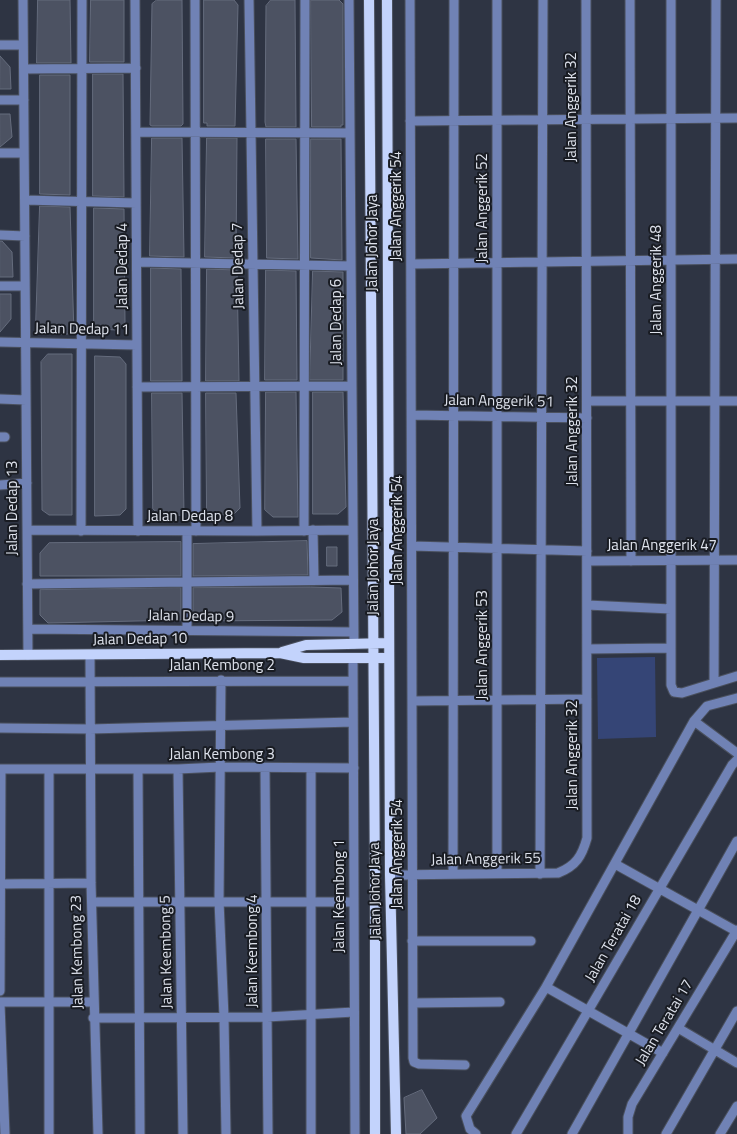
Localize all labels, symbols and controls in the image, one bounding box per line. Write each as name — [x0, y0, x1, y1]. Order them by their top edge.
street label: Jalan Anggerik 32 — [563, 52, 581, 162]
street label: Jalan Anggerik 54 — [388, 151, 406, 261]
street label: Jalan Anggerik 52 — [474, 153, 492, 263]
street label: Jalan Johor Jaya — [364, 194, 382, 292]
street label: Jalan Dedap 4 — [114, 223, 132, 309]
street label: Jalan Dedap 7 — [229, 223, 249, 309]
street label: Jalan Anggerik 48 — [648, 225, 666, 335]
street label: Jalan Dedap 6 — [328, 279, 346, 365]
street label: Jalan Dedap 11 — [34, 320, 130, 340]
street label: Jalan Anggerik 32 — [564, 376, 582, 486]
street label: Jalan Anggerik 51 — [444, 392, 554, 412]
street label: Jalan Dedap 13 — [4, 461, 22, 555]
street label: Jalan Anggerik 54 — [389, 475, 407, 585]
street label: Jalan Dedap 8 — [147, 508, 233, 526]
street label: Jalan Johor Jaya — [365, 518, 383, 616]
street label: Jalan Anggerik 47 — [607, 537, 717, 555]
street label: Jalan Anggerik 53 — [474, 590, 492, 700]
street label: Jalan Dedap 9 — [148, 607, 234, 627]
street label: Jalan Dedap 10 — [92, 630, 188, 650]
street label: Jalan Kembong 2 — [169, 657, 275, 675]
street label: Jalan Anggerik 32 — [564, 700, 582, 810]
street label: Jalan Kembong 3 — [169, 746, 275, 764]
street label: Jalan Anggerik 54 — [389, 799, 407, 909]
street label: Jalan Keembong 1 — [331, 839, 349, 953]
street label: Jalan Johor Jaya — [366, 842, 386, 940]
street label: Jalan Anggerik 55 — [431, 850, 541, 870]
street label: Jalan Teratai 18 — [582, 892, 646, 986]
street label: Jalan Keembong 4 — [244, 894, 262, 1008]
street label: Jalan Kembong 23 — [68, 895, 88, 1009]
street label: Jalan Keembong 5 — [157, 895, 177, 1009]
street label: Jalan Teratai 17 — [632, 977, 698, 1069]

